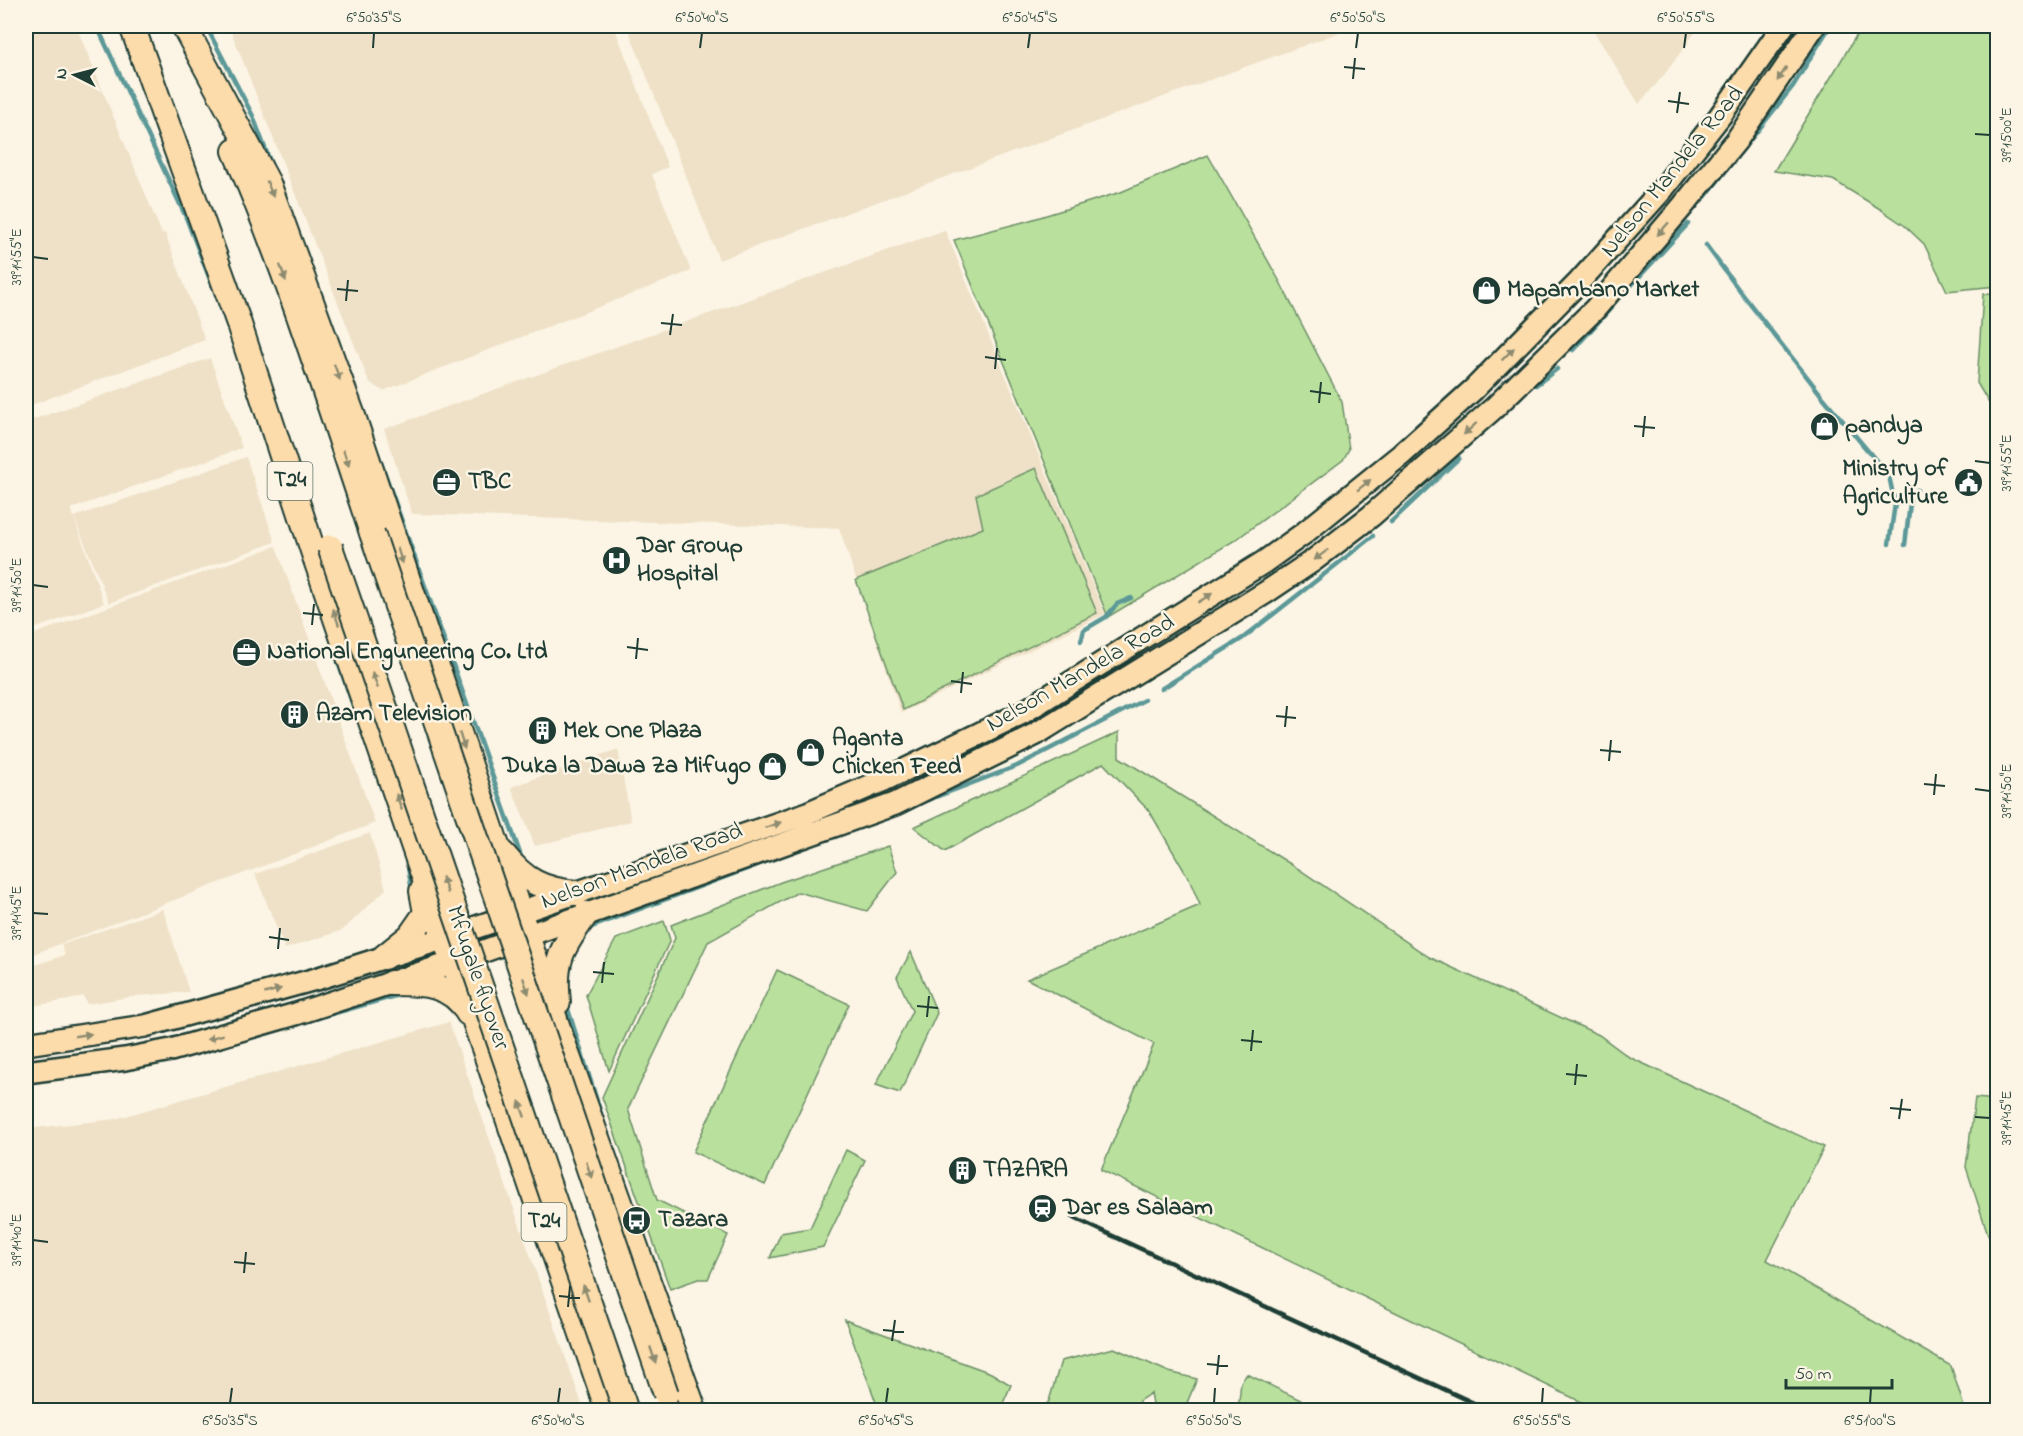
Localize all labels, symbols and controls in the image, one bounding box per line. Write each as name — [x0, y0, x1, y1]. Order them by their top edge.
text: 6°50'35"S — [346, 7, 402, 29]
text: 6°50'40"S — [675, 7, 729, 29]
text: 6°50'45"S — [1002, 7, 1058, 29]
text: 6°50'50"S — [1330, 7, 1386, 29]
text: 6°50'55"S — [1657, 7, 1715, 29]
north arrow — [45, 45, 105, 105]
one-way arrow — [1776, 66, 1787, 82]
text: N — [50, 67, 75, 80]
street label: Nelson Mandela Road — [1593, 78, 1754, 266]
text: 39°15'00"E — [1996, 107, 2018, 163]
one-way arrow — [265, 180, 275, 198]
one-way arrow — [1657, 221, 1670, 236]
text: 39°14'55"E — [6, 228, 28, 286]
one-way arrow — [279, 264, 288, 282]
place label: Mapambano Market — [1507, 273, 1700, 308]
shop icon: Mapambano Market — [1470, 274, 1502, 306]
one-way arrow — [1500, 348, 1514, 362]
one-way arrow — [333, 363, 342, 381]
place label: pandya — [1845, 409, 1923, 445]
shop icon: pandya — [1808, 410, 1840, 442]
one-way arrow — [1463, 422, 1478, 435]
text: 39°14'55"E — [1996, 434, 2018, 492]
one-way arrow — [342, 449, 352, 467]
place label: Ministry of Agriculture — [1842, 452, 1949, 516]
road number: T24 — [268, 462, 312, 500]
place label: TBC — [468, 465, 511, 500]
office icon: TBC — [431, 466, 463, 498]
public building icon: Ministry of Agriculture — [1953, 467, 1985, 499]
one-way arrow — [1356, 480, 1371, 492]
place label: Dar Group Hospital — [636, 529, 743, 592]
hospital icon: Dar Group Hospital — [600, 544, 632, 576]
one-way arrow — [396, 547, 405, 565]
one-way arrow — [1313, 548, 1328, 560]
text: 39°14'50"E — [6, 558, 28, 612]
one-way arrow — [1197, 593, 1213, 604]
street label: Nelson Mandela Road — [980, 606, 1182, 742]
one-way arrow — [330, 608, 340, 626]
place label: National Enguneering Co. Ltd — [267, 635, 548, 671]
office icon: National Enguneering Co. Ltd — [230, 636, 262, 668]
one-way arrow — [370, 671, 380, 689]
place label: Azam Television — [316, 697, 472, 732]
building icon: Azam Television — [279, 698, 311, 730]
place label: Mek One Plaza — [563, 714, 702, 749]
building icon: Mek One Plaza — [526, 715, 558, 747]
place label: Aganta Chicken Feed — [832, 722, 962, 785]
one-way arrow — [457, 732, 467, 750]
shop icon: Aganta Chicken Feed — [795, 737, 827, 769]
place label: Duka la Dawa Za Mifugo — [501, 749, 751, 785]
shop icon: Duka la Dawa Za Mifugo — [756, 750, 788, 782]
text: 39°14'50"E — [1996, 764, 2018, 818]
one-way arrow — [394, 793, 404, 811]
street label: Nelson Mandela Road — [536, 814, 748, 920]
one-way arrow — [764, 819, 782, 829]
one-way arrow — [440, 876, 450, 894]
text: 39°14'45"E — [6, 886, 28, 940]
street label: Mfugale flyover — [435, 901, 518, 1056]
one-way arrow — [522, 977, 532, 995]
one-way arrow — [264, 986, 282, 995]
one-way arrow — [74, 1031, 93, 1040]
one-way arrow — [206, 1033, 224, 1042]
text: 39°14'45"E — [1996, 1091, 2018, 1145]
one-way arrow — [517, 1100, 527, 1118]
place label: TAZARA — [983, 1153, 1068, 1188]
building icon: TAZARA — [946, 1154, 978, 1186]
one-way arrow — [585, 1161, 595, 1179]
place label: Dar es Salaam — [1062, 1191, 1213, 1226]
station icon: Dar es Salaam — [1026, 1192, 1058, 1224]
road number: T24 — [522, 1203, 566, 1241]
place label: Tazara — [658, 1203, 728, 1238]
bus stop icon: Tazara — [621, 1204, 653, 1236]
text: 39°14'40"E — [6, 1214, 28, 1266]
one-way arrow — [580, 1284, 590, 1302]
one-way arrow — [648, 1346, 658, 1364]
scale bar — [1786, 1352, 1892, 1390]
text: 50 m — [1795, 1362, 1832, 1388]
text: 6°50'35"S — [202, 1410, 258, 1432]
text: 6°50'40"S — [531, 1410, 585, 1432]
text: 6°50'45"S — [858, 1410, 914, 1432]
text: 6°50'50"S — [1186, 1410, 1242, 1432]
text: 6°50'55"S — [1513, 1410, 1571, 1432]
text: 6°51'00"S — [1844, 1410, 1896, 1432]

